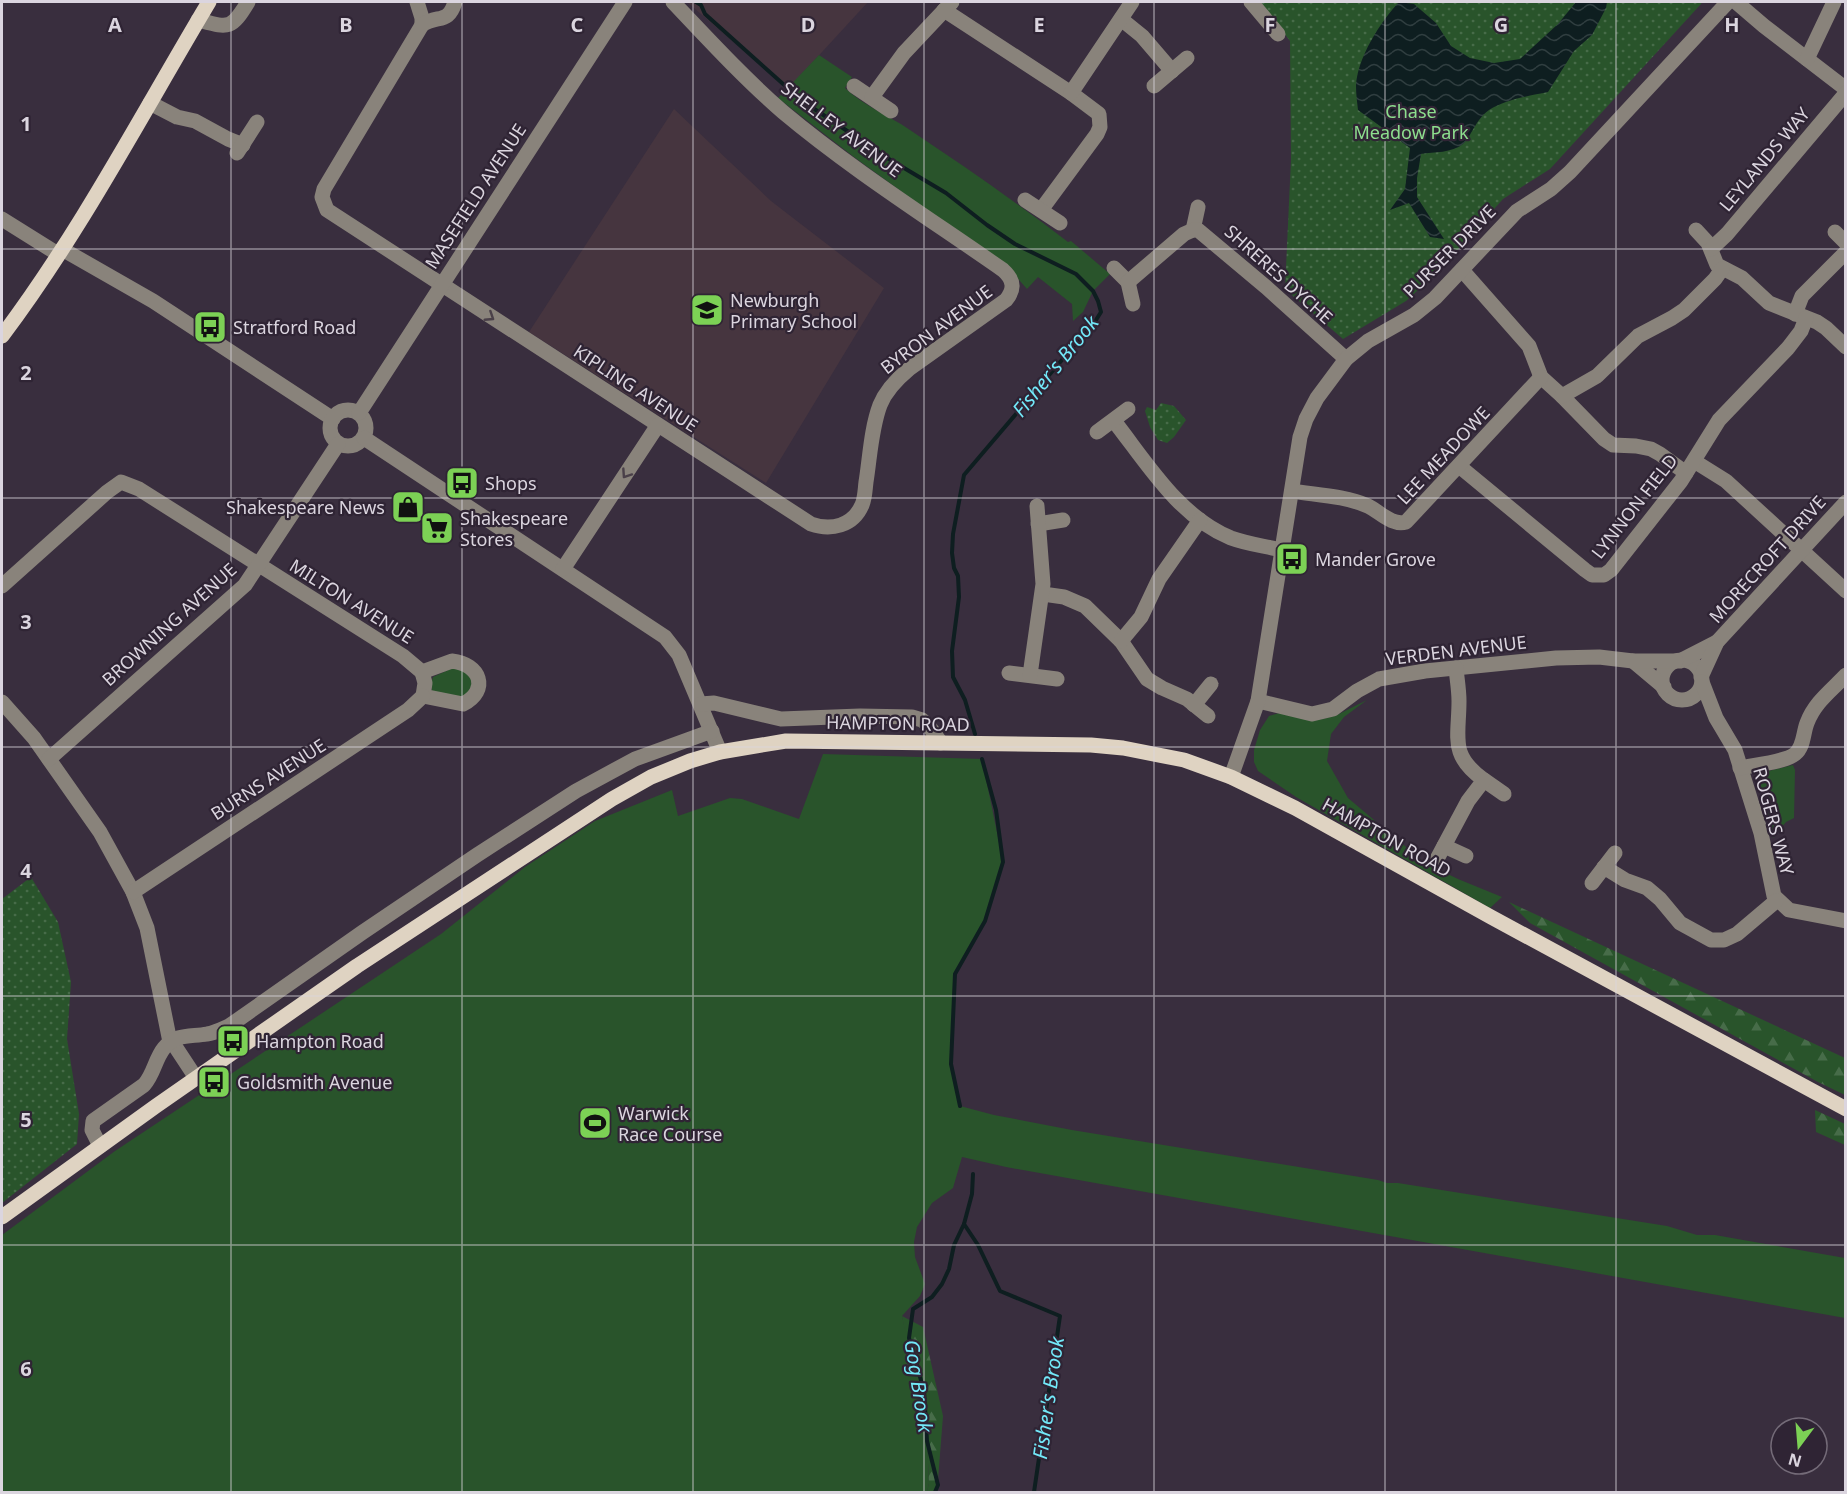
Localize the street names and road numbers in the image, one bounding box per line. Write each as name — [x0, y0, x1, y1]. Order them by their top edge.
street label: SHELLEY AVENUE — [777, 76, 907, 182]
street label: LEYLANDS WAY — [1713, 101, 1815, 216]
street label: MASEFIELD AVENUE — [419, 119, 531, 273]
street label: PURSER DRIVE — [1397, 199, 1501, 303]
street label: SHRERES DYCHE — [1220, 219, 1338, 329]
street label: BYRON AVENUE — [875, 279, 997, 379]
street label: KIPLING AVENUE — [569, 339, 703, 437]
street label: LEE MEADOWE — [1391, 401, 1495, 509]
street label: LYNNON FIELD — [1585, 449, 1683, 563]
street label: MORECROFT DRIVE — [1703, 490, 1831, 628]
street label: MILTON AVENUE — [285, 553, 419, 649]
street label: BROWNING AVENUE — [97, 557, 241, 691]
street label: VERDEN AVENUE — [1384, 629, 1528, 671]
street label: HAMPTON ROAD — [826, 710, 970, 736]
street label: BURNS AVENUE — [206, 733, 330, 825]
street label: ROGERS WAY — [1748, 764, 1800, 878]
street label: HAMPTON ROAD — [1318, 792, 1456, 882]

